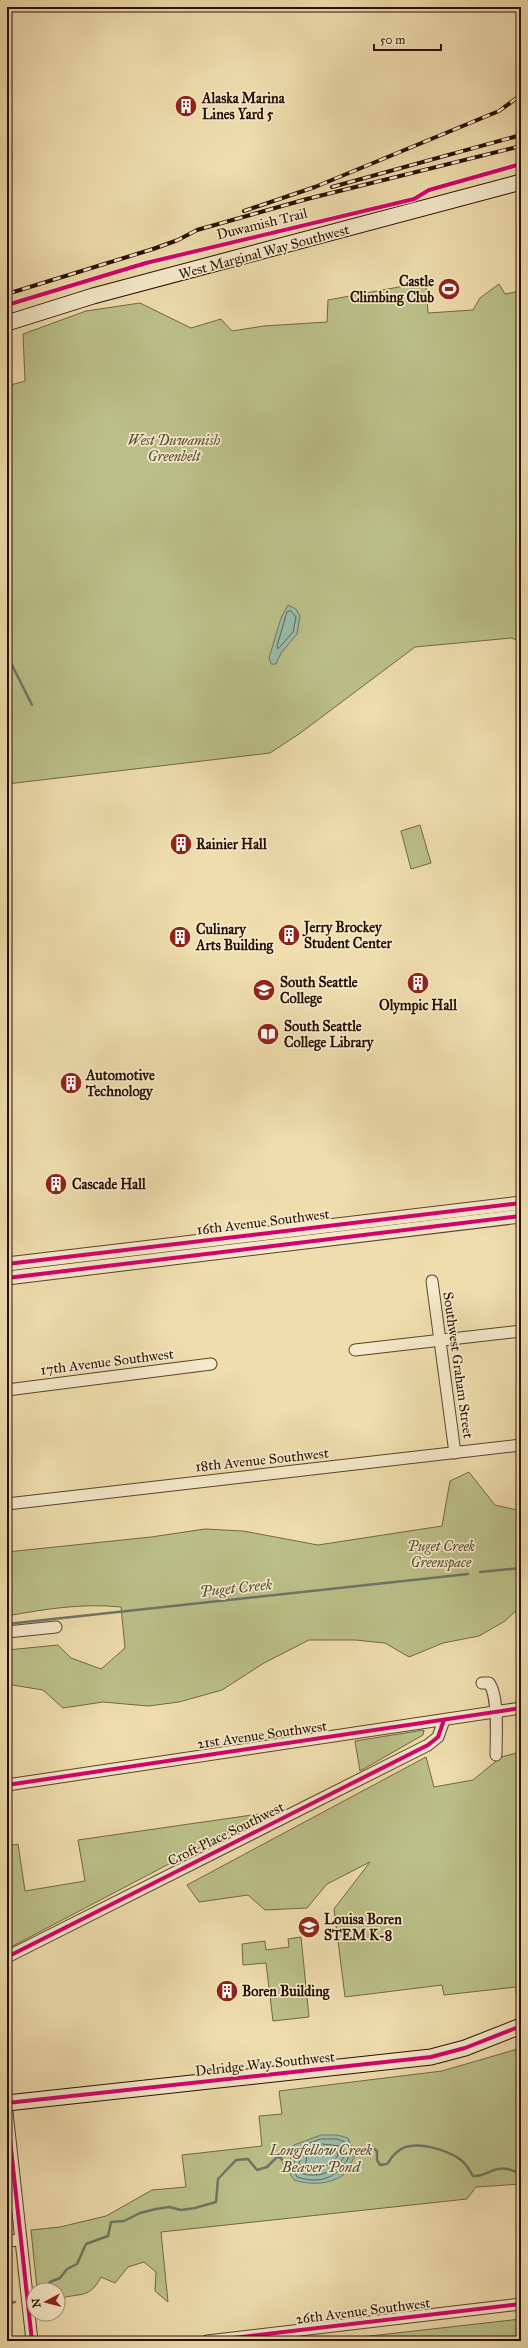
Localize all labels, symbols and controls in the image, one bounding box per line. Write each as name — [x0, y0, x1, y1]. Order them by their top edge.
scale bar — [374, 26, 441, 52]
text: 50 m — [380, 33, 405, 47]
place label: Alaska Marina Lines Yard 5 — [201, 90, 286, 123]
building icon: Alaska Marina Lines Yard 5 — [173, 93, 199, 119]
street label: Duwamish Trail — [215, 204, 309, 244]
street label: West Marginal Way Southwest — [177, 221, 351, 283]
place label: Castle Climbing Club — [350, 273, 434, 307]
sports icon: Castle Climbing Club — [436, 276, 462, 302]
park label: West Duwamish Greenbelt — [128, 432, 220, 465]
building icon: Rainier Hall — [168, 831, 194, 857]
place label: Rainier Hall — [196, 836, 268, 853]
place label: Jerry Brockey Student Center — [302, 919, 392, 952]
place label: Culinary Arts Building — [195, 921, 274, 955]
building icon: Jerry Brockey Student Center — [276, 922, 302, 948]
building icon: Culinary Arts Building — [167, 924, 193, 950]
building icon: Olympic Hall — [405, 970, 431, 996]
place label: South Seattle College — [280, 974, 358, 1008]
school or university icon: South Seattle College — [251, 977, 277, 1003]
place label: Olympic Hall — [379, 997, 458, 1015]
place label: South Seattle College Library — [284, 1018, 375, 1052]
library icon: South Seattle College Library — [255, 1021, 281, 1047]
place label: Automotive Technology — [85, 1067, 155, 1101]
building icon: Automotive Technology — [58, 1070, 84, 1096]
building icon: Cascade Hall — [43, 1171, 69, 1197]
place label: Cascade Hall — [72, 1176, 147, 1193]
street label: 16th Avenue Southwest — [196, 1205, 330, 1239]
street label: Southwest Graham Street — [439, 1291, 477, 1439]
street label: 17th Avenue Southwest — [39, 1345, 175, 1379]
street label: 18th Avenue Southwest — [194, 1445, 330, 1475]
park label: Puget Creek Greenspace — [407, 1538, 476, 1572]
water label: Puget Creek — [199, 1575, 273, 1601]
street label: 21st Avenue Southwest — [196, 1717, 328, 1753]
street label: Croft Place Southwest — [165, 1798, 287, 1870]
place label: Louisa Boren STEM K-8 — [324, 1911, 402, 1944]
school or university icon: Louisa Boren STEM K-8 — [296, 1914, 322, 1940]
building icon: Boren Building — [214, 1978, 240, 2004]
place label: Boren Building — [242, 1983, 330, 2001]
street label: Delridge Way Southwest — [194, 2048, 336, 2080]
water label: Longfellow Creek Beaver Pond — [268, 2141, 373, 2176]
north arrow — [26, 2282, 66, 2322]
street label: 26th Avenue Southwest — [295, 2294, 431, 2328]
text: N — [29, 2297, 44, 2309]

